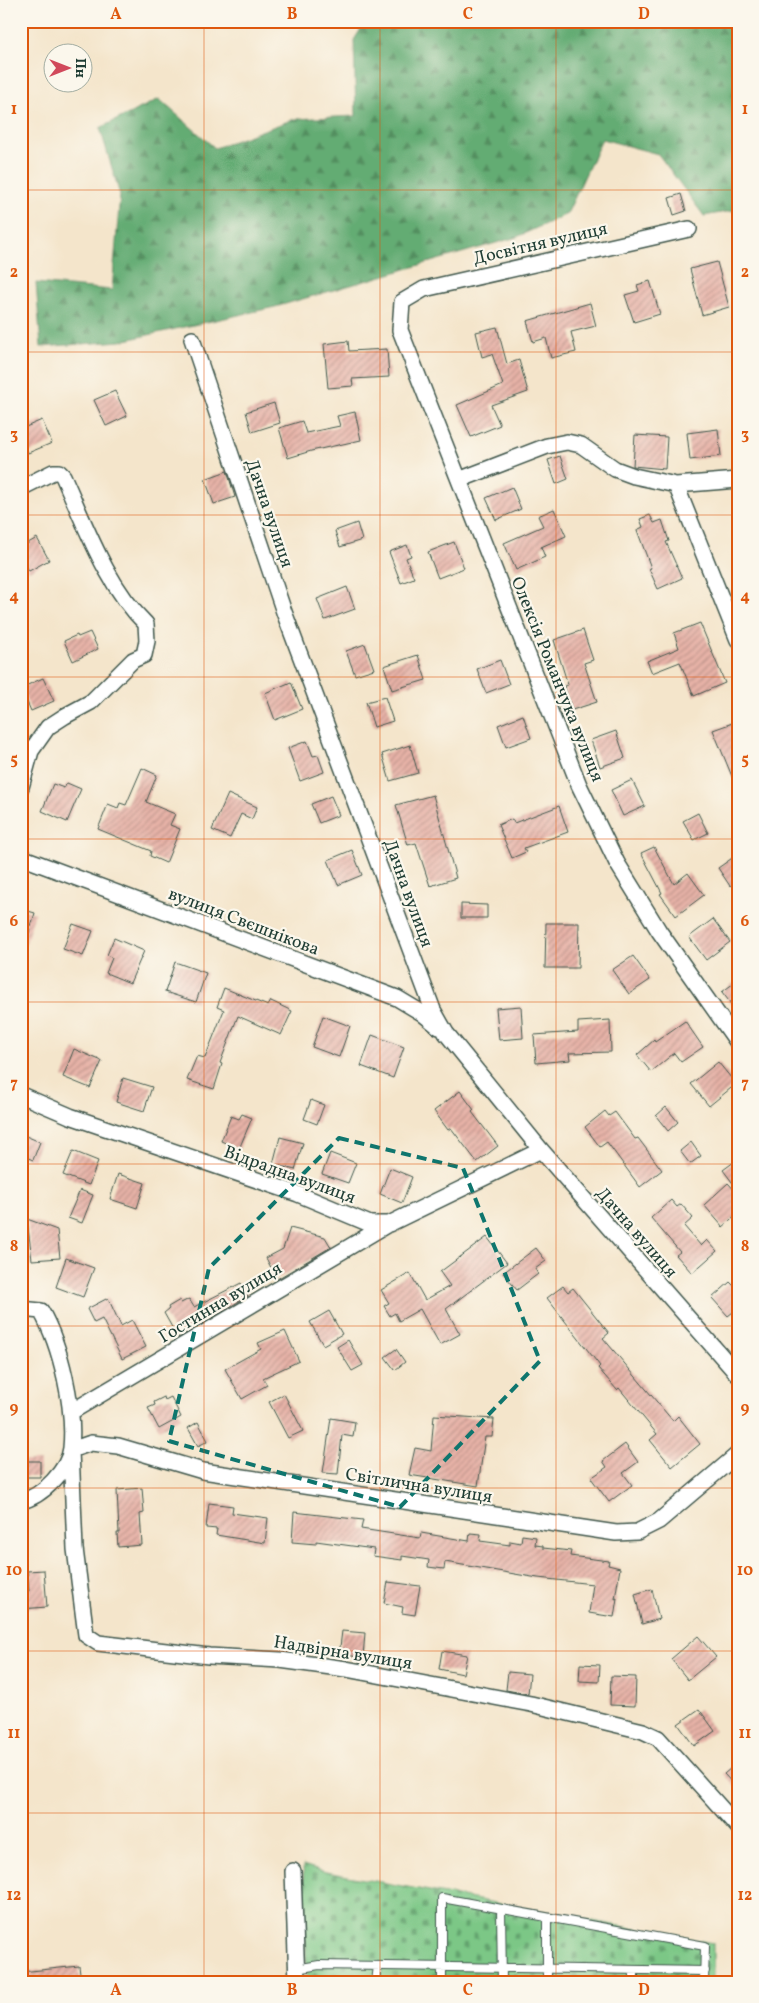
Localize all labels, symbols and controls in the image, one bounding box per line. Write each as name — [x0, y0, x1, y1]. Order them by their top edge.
text: A — [110, 4, 122, 26]
text: B — [287, 4, 298, 26]
text: C — [463, 4, 473, 26]
text: D — [638, 4, 650, 26]
north arrow — [42, 42, 92, 92]
text: Пн — [70, 58, 89, 78]
text: 1 — [11, 99, 17, 121]
text: 1 — [742, 99, 748, 121]
street label: Досвітня вулиця — [471, 217, 610, 272]
text: 2 — [10, 262, 18, 284]
text: 2 — [741, 262, 749, 284]
text: 3 — [10, 424, 18, 446]
text: 3 — [741, 424, 749, 446]
street label: Дачна вулиця — [238, 456, 299, 571]
street label: Олексія Романчука вулиця — [504, 573, 609, 786]
text: 4 — [9, 586, 19, 608]
text: 4 — [740, 586, 750, 608]
text: 5 — [10, 749, 18, 771]
text: 5 — [741, 749, 749, 771]
street label: Дачна вулиця — [376, 836, 439, 951]
street label: вулиця Свєшнікова — [164, 882, 323, 963]
text: 6 — [10, 911, 19, 933]
text: 6 — [741, 911, 750, 933]
text: 7 — [10, 1073, 18, 1095]
text: 7 — [741, 1073, 749, 1095]
street label: Відрадна вулиця — [220, 1140, 359, 1211]
street label: Дачна вулиця — [589, 1182, 683, 1284]
text: 8 — [10, 1236, 18, 1258]
text: 8 — [741, 1236, 749, 1258]
street label: Гостинна вулиця — [154, 1257, 287, 1350]
text: 9 — [10, 1398, 19, 1420]
text: 9 — [741, 1398, 750, 1420]
street label: Світлична вулиця — [344, 1463, 494, 1510]
text: 10 — [6, 1560, 22, 1582]
text: 10 — [737, 1560, 753, 1582]
street label: Надвірна вулиця — [272, 1630, 414, 1677]
text: 11 — [8, 1723, 20, 1745]
text: 11 — [739, 1723, 751, 1745]
text: 12 — [7, 1885, 21, 1907]
text: 12 — [738, 1885, 752, 1907]
text: A — [110, 1980, 122, 2002]
text: B — [287, 1980, 298, 2002]
text: C — [463, 1980, 473, 2002]
text: D — [638, 1980, 650, 2002]

